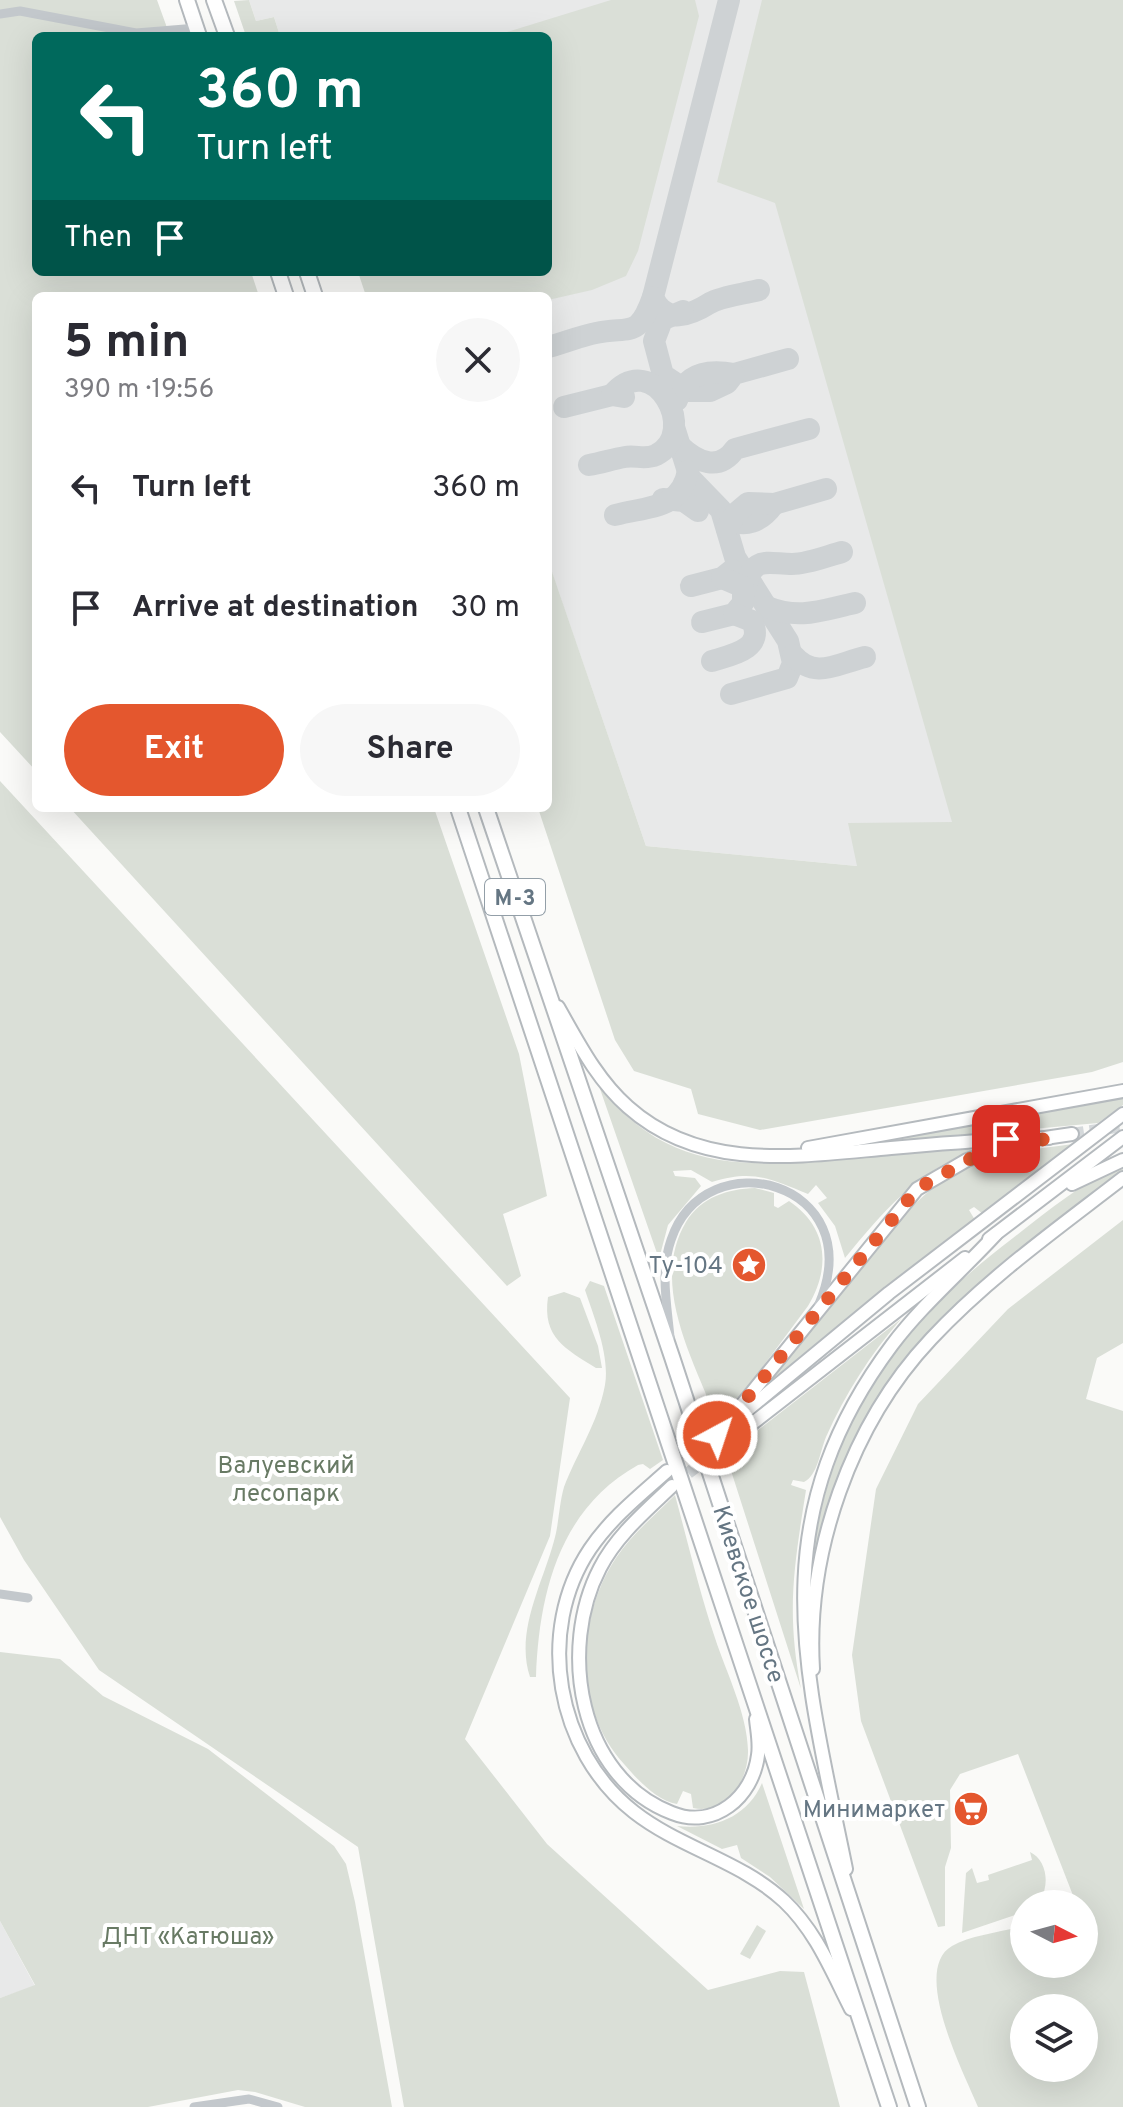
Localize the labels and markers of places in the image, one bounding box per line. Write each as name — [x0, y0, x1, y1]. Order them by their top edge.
pin — [972, 1105, 1040, 1173]
place icon: Ту-104 — [730, 1246, 768, 1284]
place label: Ту-104 — [648, 1252, 723, 1282]
supermarket icon: Минимаркет — [952, 1790, 990, 1828]
place label: Минимаркет — [803, 1796, 945, 1826]

